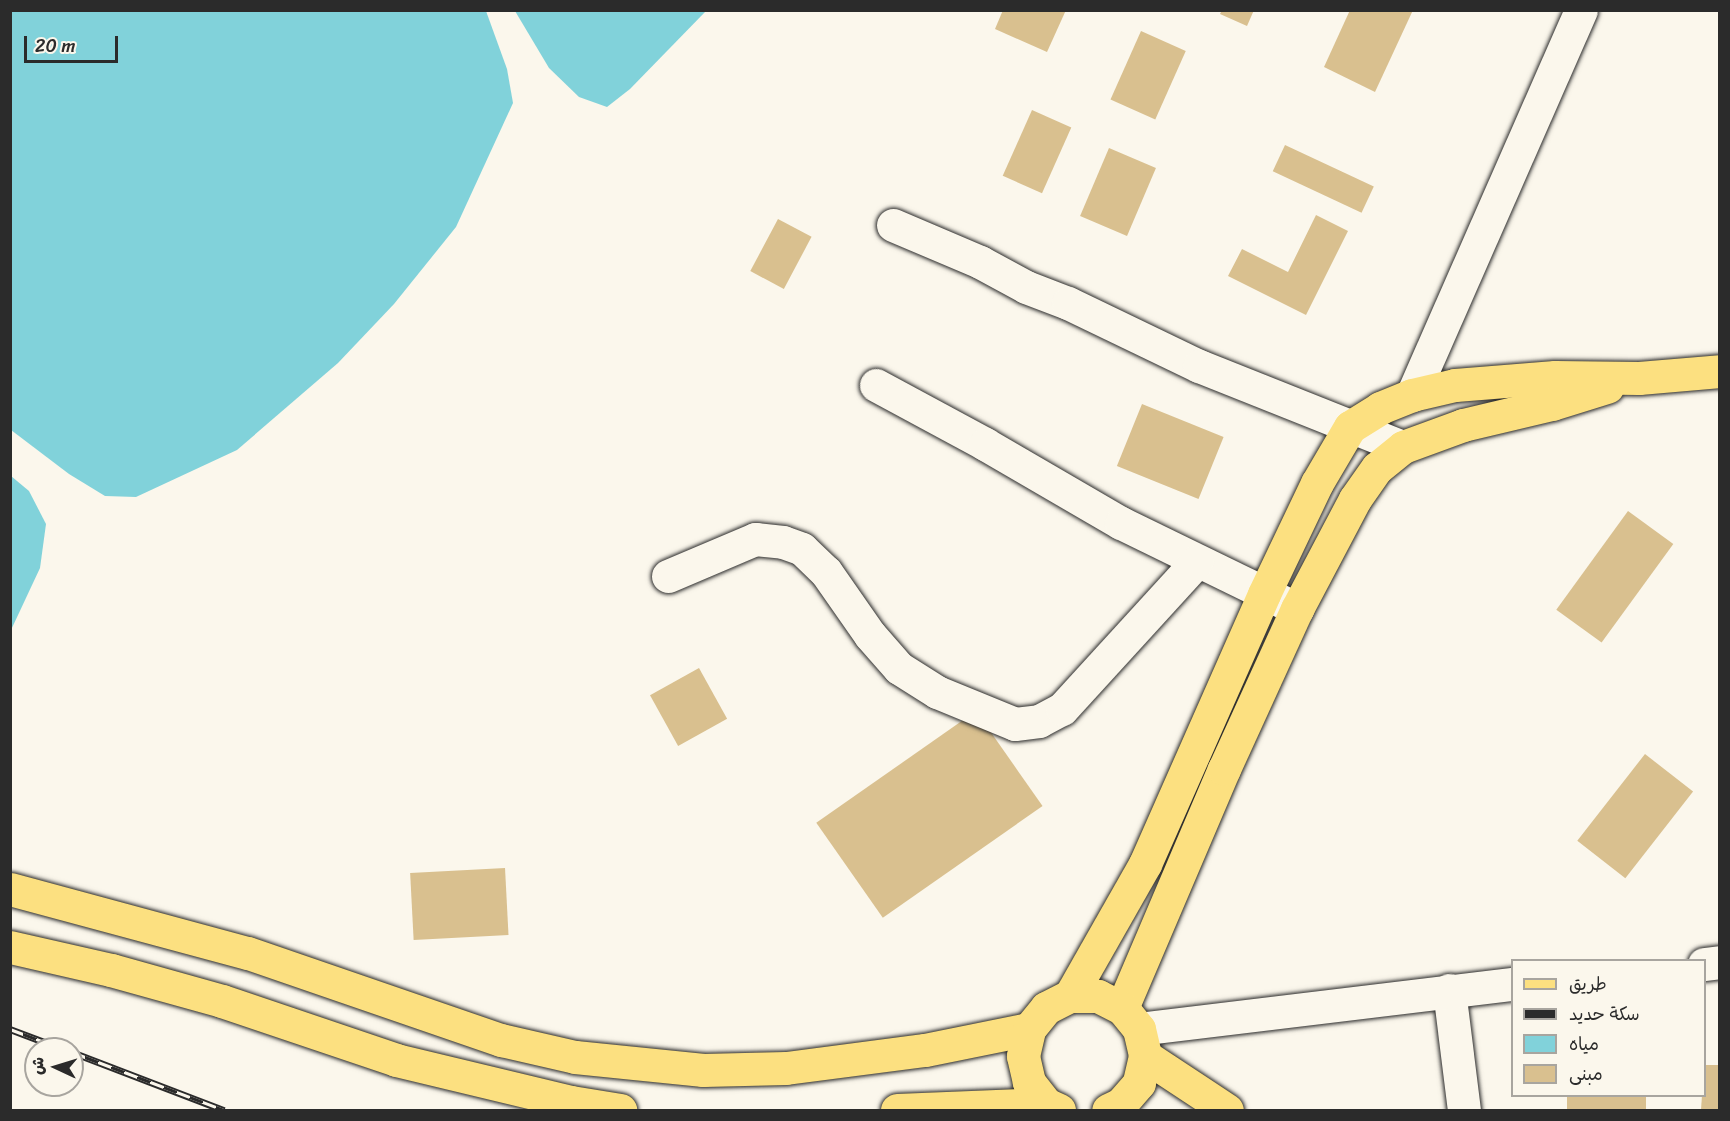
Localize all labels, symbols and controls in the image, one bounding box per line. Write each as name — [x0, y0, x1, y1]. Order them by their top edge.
scale bar — [27, 24, 122, 62]
text: 20 m — [35, 30, 75, 62]
legend — [1511, 959, 1706, 1097]
text: طريق — [1569, 968, 1607, 1000]
text: سكة حديد — [1569, 998, 1640, 1030]
text: مياه — [1569, 1028, 1599, 1060]
north arrow — [24, 1037, 84, 1097]
text: ش — [22, 1056, 53, 1076]
text: مبنى — [1569, 1058, 1603, 1090]

